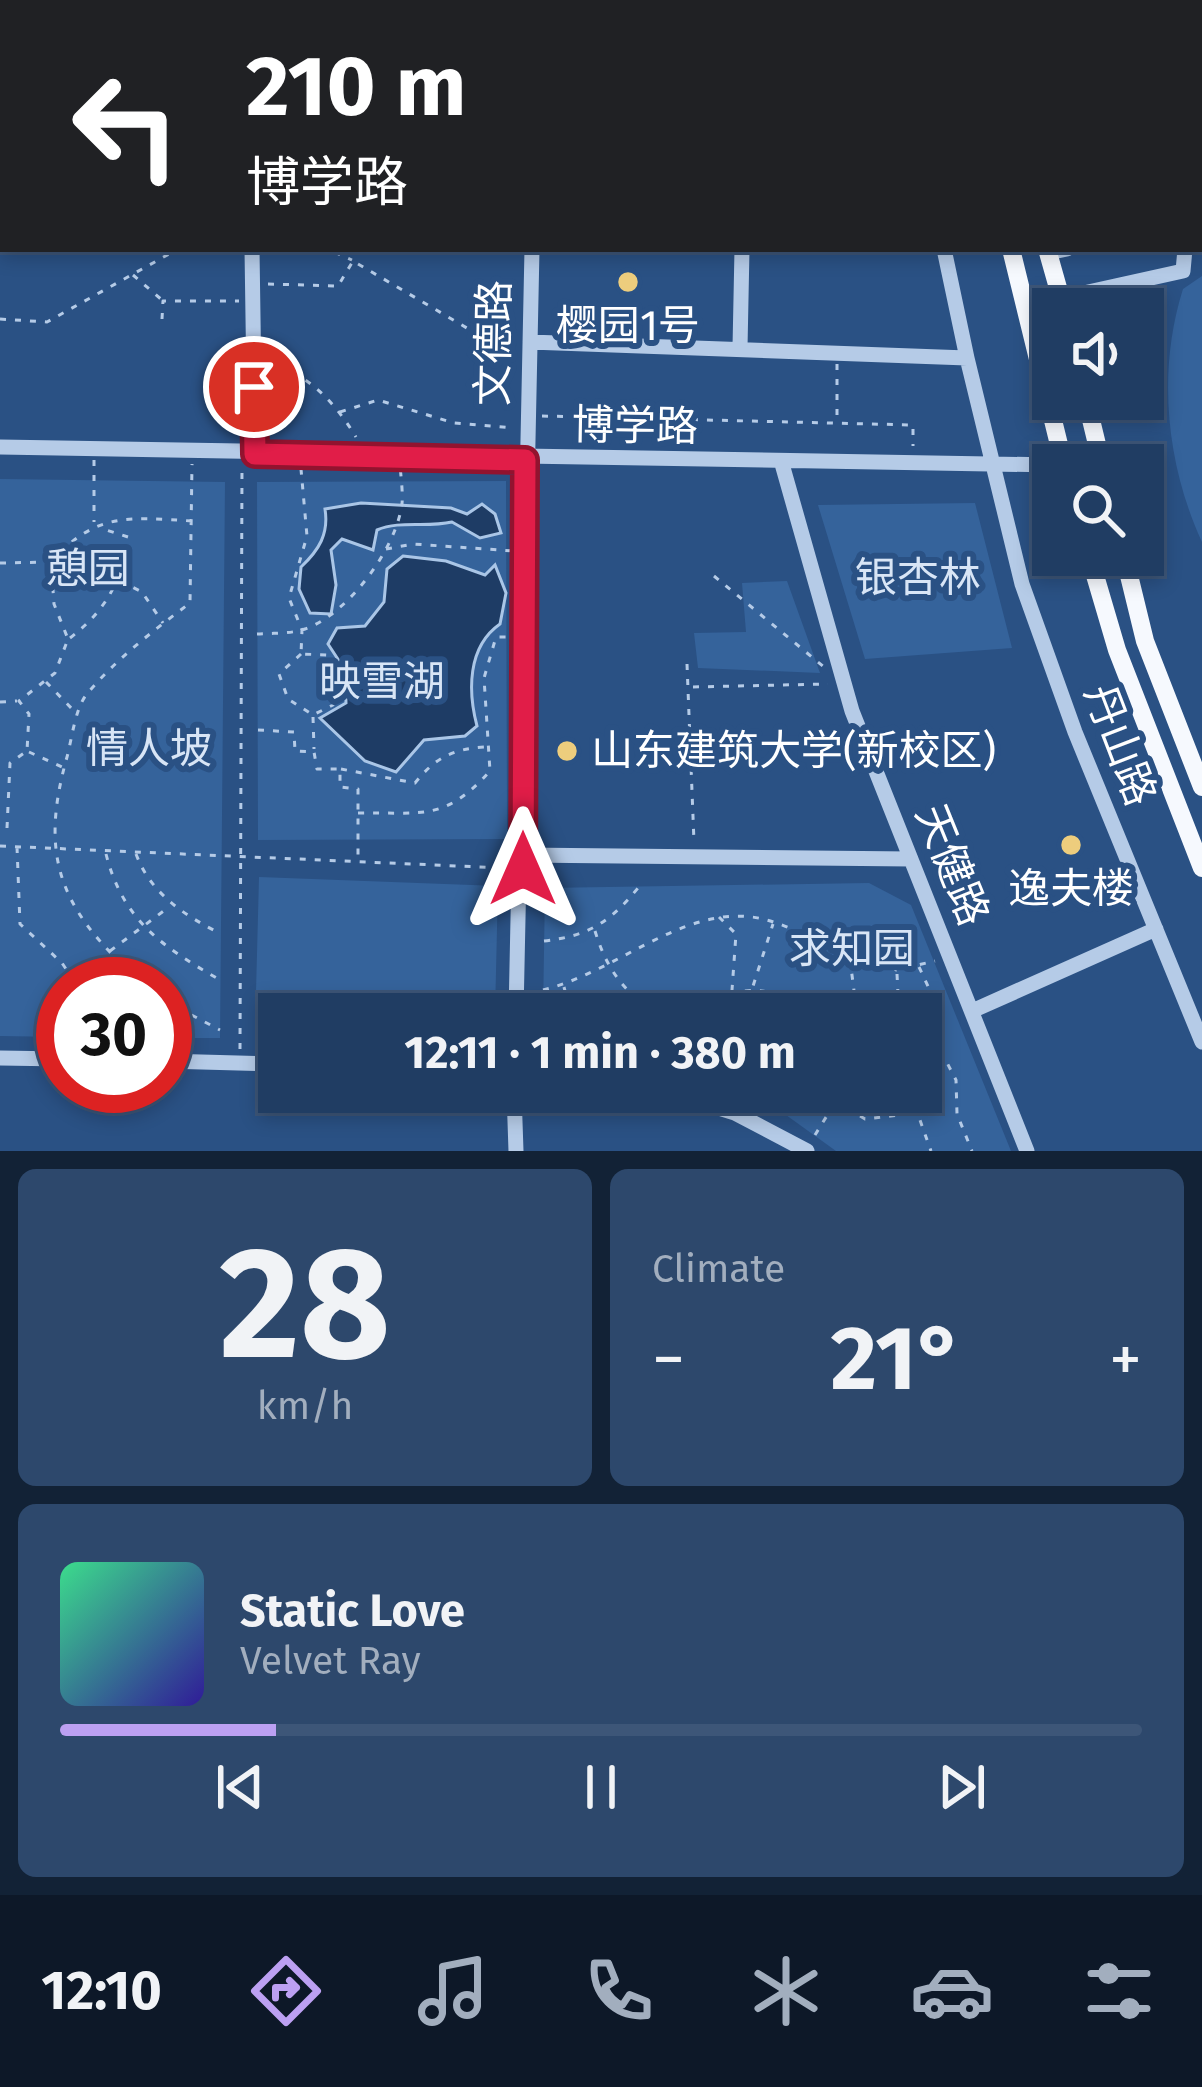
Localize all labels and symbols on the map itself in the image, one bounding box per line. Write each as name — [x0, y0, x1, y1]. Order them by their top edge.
marker: 樱园1号 — [615, 269, 641, 295]
street label: 文德路 — [468, 280, 520, 406]
place label: 樱园1号 — [556, 301, 700, 351]
pin — [203, 336, 305, 438]
street label: 博学路 — [572, 400, 698, 452]
park label: 憩园 — [46, 544, 130, 594]
park label: 银杏林 — [855, 553, 981, 603]
park label: 映雪湖 — [319, 657, 445, 707]
street label: 丹山路 — [1074, 677, 1166, 813]
park label: 情人坡 — [86, 724, 212, 774]
place label: 山东建筑大学(新校区) — [591, 726, 996, 776]
marker: 山东建筑大学(新校区) — [554, 738, 580, 764]
street label: 天健路 — [905, 797, 999, 933]
position arrow — [460, 806, 586, 932]
marker: 逸夫楼 — [1058, 832, 1084, 858]
place label: 逸夫楼 — [1008, 864, 1134, 914]
park label: 求知园 — [789, 924, 915, 974]
speed limit sign: 30 — [36, 957, 192, 1113]

